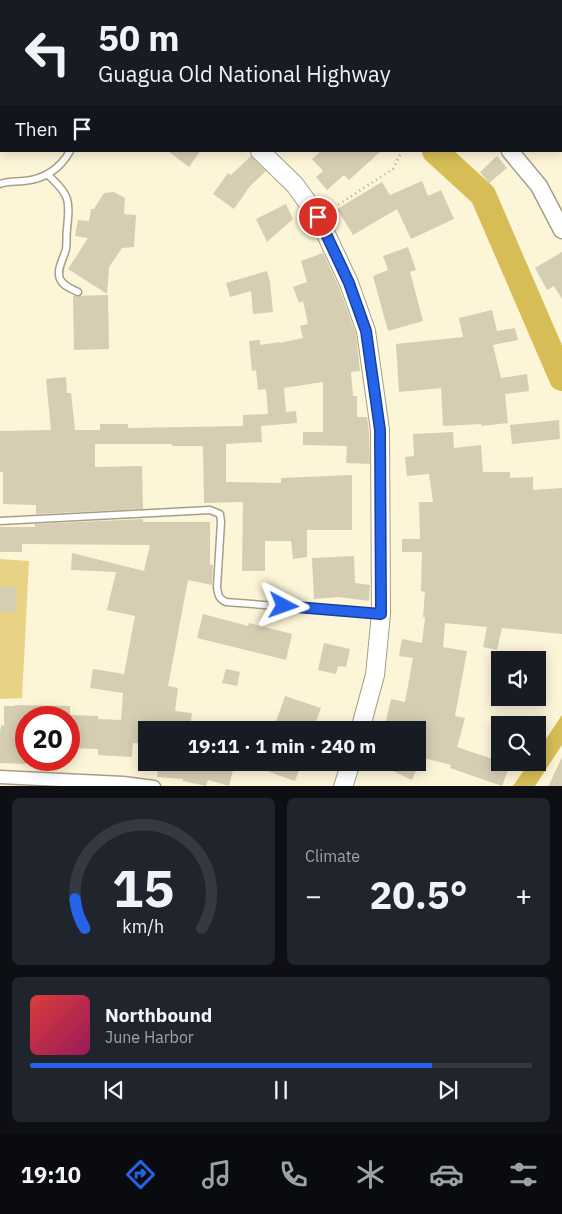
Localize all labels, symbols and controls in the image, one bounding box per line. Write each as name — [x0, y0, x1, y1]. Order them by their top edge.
text: 50 m — [98, 15, 180, 61]
icon: left — [15, 20, 80, 85]
text: Guagua Old National Highway — [98, 59, 391, 88]
icon: arrive — [68, 115, 96, 143]
text: Then — [15, 117, 58, 141]
pin — [297, 196, 339, 238]
icon: arrive — [304, 203, 332, 231]
position arrow — [257, 579, 309, 631]
map controls — [491, 651, 546, 771]
button: sound — [491, 651, 546, 706]
speed limit sign: 20 — [15, 706, 80, 771]
button: search — [491, 716, 546, 771]
text: 19:11 · 1 min · 240 m — [188, 734, 376, 758]
text: Climate — [305, 846, 360, 866]
text: 15 — [112, 854, 175, 921]
text: 20.5° — [369, 870, 468, 919]
text: − — [305, 877, 322, 914]
text: + — [515, 877, 532, 914]
text: km/h — [123, 915, 165, 938]
text: Northbound — [105, 1003, 212, 1027]
text: June Harbor — [105, 1027, 194, 1047]
icon: previous — [100, 1076, 128, 1104]
icon: pause — [267, 1076, 295, 1104]
icon: next — [434, 1076, 462, 1104]
icon: directions — [123, 1157, 158, 1192]
icon: music — [199, 1157, 234, 1192]
icon: phone — [276, 1157, 311, 1192]
icon: climate — [353, 1157, 388, 1192]
icon: car — [429, 1157, 464, 1192]
icon: filters — [506, 1157, 541, 1192]
text: 19:10 — [21, 1160, 81, 1189]

